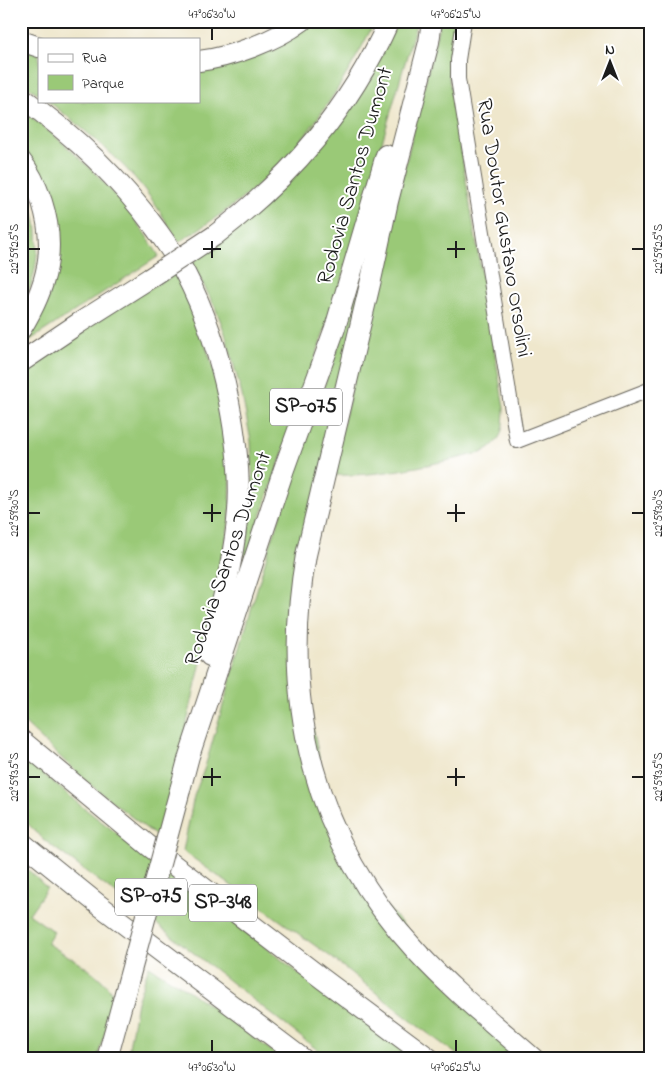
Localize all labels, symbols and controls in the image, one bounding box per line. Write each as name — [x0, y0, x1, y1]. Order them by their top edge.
text: 47°06'30"W — [188, 6, 236, 24]
text: 47°06'25"W — [431, 6, 481, 24]
legend — [38, 38, 200, 102]
north arrow — [584, 38, 634, 88]
text: N — [605, 40, 615, 61]
text: Rua — [82, 47, 107, 69]
street label: Rodovia Santos Dumont — [310, 63, 403, 289]
text: Parque — [82, 73, 124, 95]
street label: Rua Doutor Gustavo Orsolini — [467, 96, 539, 360]
text: 22°59'25"S — [6, 224, 24, 274]
text: 22°59'25"S — [650, 224, 668, 274]
road number: SP-075 — [270, 388, 342, 426]
street label: Rodovia Santos Dumont — [177, 447, 281, 671]
text: 22°59'30"S — [6, 489, 24, 537]
text: 22°59'30"S — [650, 489, 668, 537]
text: 22°59'35"S — [6, 752, 24, 802]
text: 22°59'35"S — [650, 752, 668, 802]
road number: SP-075 — [115, 879, 187, 916]
road number: SP-348 — [189, 884, 257, 921]
text: 47°06'30"W — [188, 1059, 236, 1077]
text: 47°06'25"W — [431, 1059, 481, 1077]

